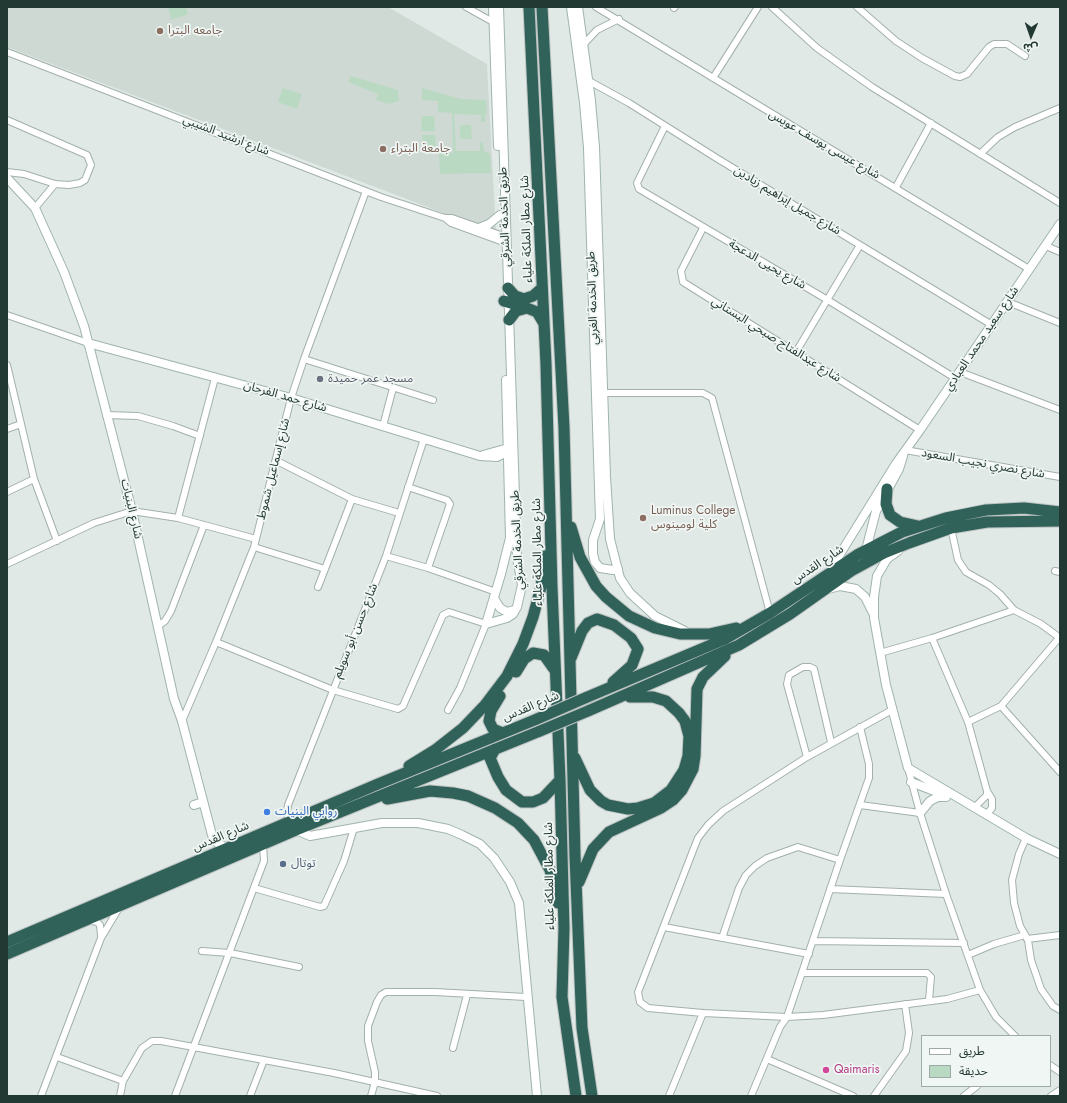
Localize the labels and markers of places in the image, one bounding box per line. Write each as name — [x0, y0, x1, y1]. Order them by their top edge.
place label: جامعه البترا — [168, 24, 222, 38]
marker: جامعه البترا — [155, 26, 165, 36]
place label: جامعة البتراء — [391, 142, 450, 156]
marker: جامعة البتراء — [378, 144, 388, 154]
place label: مسجد عمر حميدة — [328, 372, 413, 386]
marker: مسجد عمر حميدة — [315, 374, 325, 384]
place label: Luminus College كلية لومينوس — [651, 504, 735, 532]
marker: Luminus College كلية لومينوس — [638, 513, 648, 523]
place label: روابي البنيات — [275, 805, 337, 819]
marker: روابي البنيات — [262, 807, 272, 817]
place label: توتال — [291, 857, 316, 871]
marker: توتال — [278, 859, 288, 869]
place label: Qaimaris — [834, 1063, 880, 1077]
marker: Qaimaris — [821, 1065, 831, 1075]

